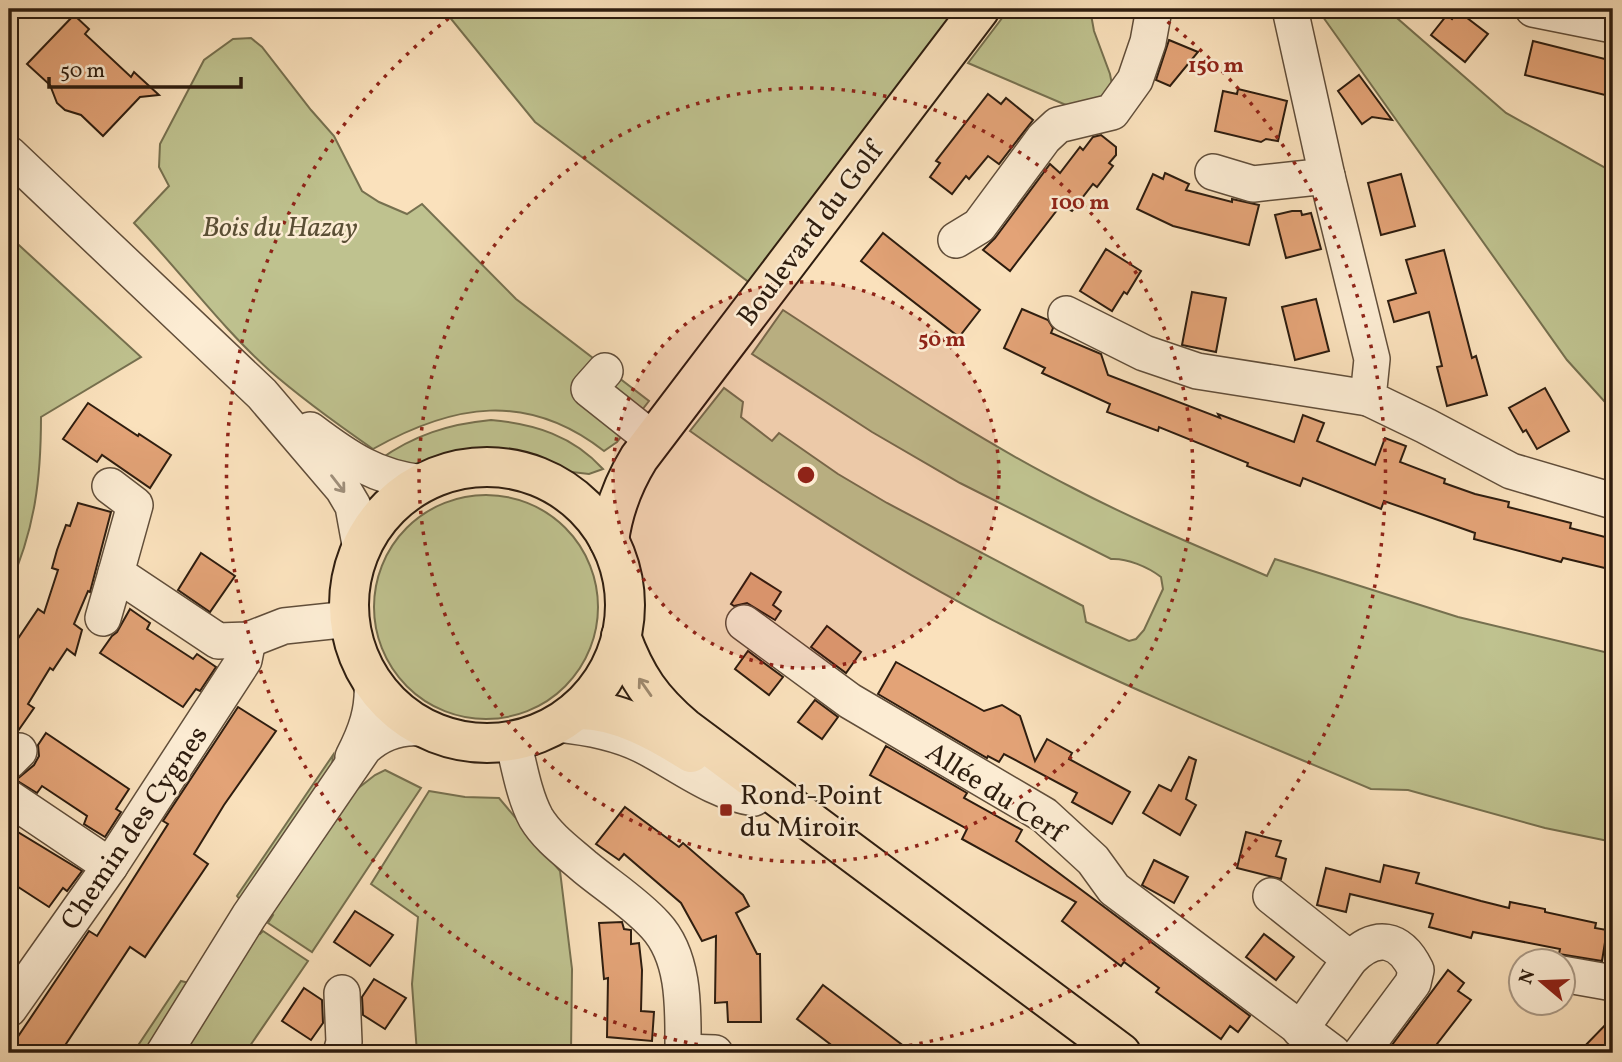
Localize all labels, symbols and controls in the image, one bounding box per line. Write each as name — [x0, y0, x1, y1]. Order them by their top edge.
scale bar — [49, 46, 242, 90]
text: 150 m — [1188, 52, 1244, 81]
text: 50 m — [60, 57, 105, 86]
street label: Boulevard du Golf — [729, 132, 895, 335]
text: 100 m — [1050, 189, 1110, 218]
park label: Bois du Hazay — [202, 209, 358, 248]
text: 50 m — [918, 326, 966, 355]
centre of rings — [794, 463, 818, 487]
one-way arrow — [330, 474, 345, 492]
one-way arrow — [638, 678, 652, 697]
street label: Chemin des Cygnes — [52, 718, 218, 938]
street label: Allée du Cerf — [917, 734, 1074, 854]
place label: Rond-Point du Miroir — [740, 777, 882, 848]
marker: Rond-Point du Miroir — [718, 802, 734, 818]
north arrow — [1506, 946, 1576, 1016]
text: N — [1513, 966, 1542, 988]

